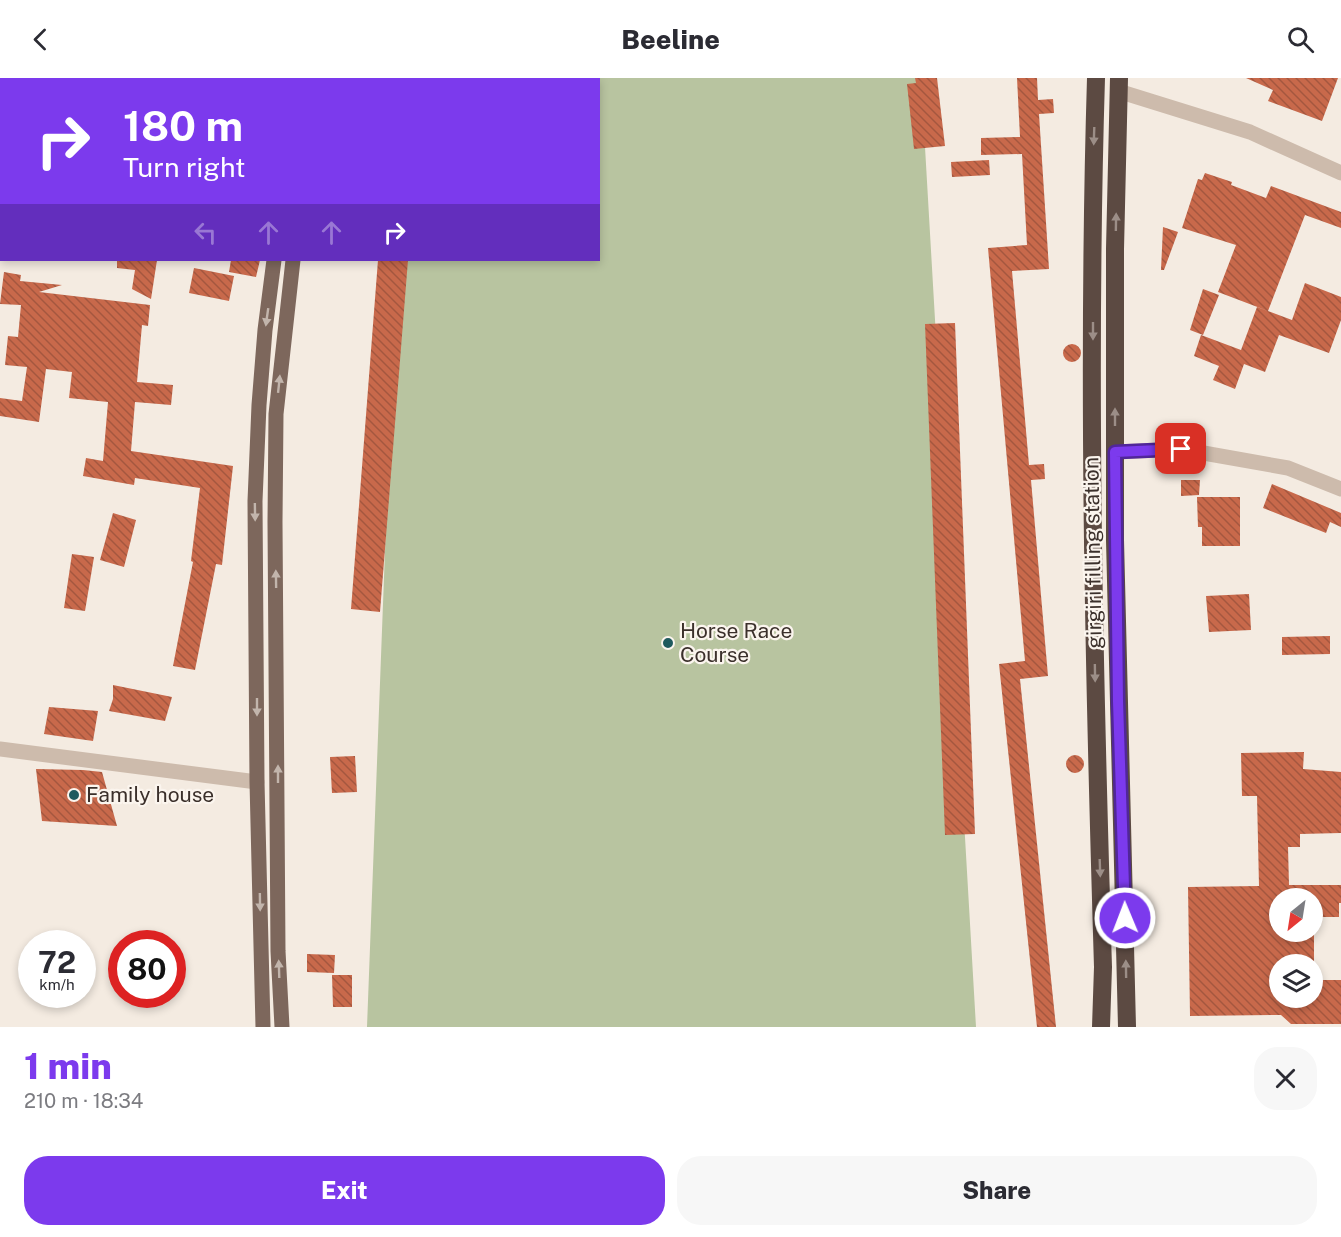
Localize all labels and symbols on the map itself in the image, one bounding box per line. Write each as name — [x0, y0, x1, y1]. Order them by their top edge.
one-way arrow — [1090, 127, 1099, 146]
one-way arrow — [1111, 212, 1120, 231]
one-way arrow — [262, 308, 271, 327]
one-way arrow — [1088, 322, 1098, 341]
one-way arrow — [274, 374, 284, 393]
one-way arrow — [1110, 407, 1120, 426]
pin — [1155, 423, 1206, 474]
street label: girgiri filling station — [1078, 457, 1107, 649]
one-way arrow — [251, 503, 260, 522]
one-way arrow — [271, 569, 281, 588]
place label: Horse Race Course — [680, 618, 792, 667]
marker: Horse Race Course — [661, 636, 675, 650]
one-way arrow — [1090, 664, 1100, 683]
one-way arrow — [252, 698, 262, 717]
one-way arrow — [273, 764, 283, 783]
place label: Family house — [86, 782, 214, 807]
marker: Family house — [67, 788, 81, 802]
one-way arrow — [1096, 859, 1105, 878]
position arrow — [1093, 886, 1157, 950]
north arrow — [1269, 888, 1323, 942]
one-way arrow — [255, 893, 265, 912]
speed limit sign: 80 — [108, 930, 186, 1008]
one-way arrow — [275, 959, 284, 978]
one-way arrow — [1121, 959, 1131, 978]

